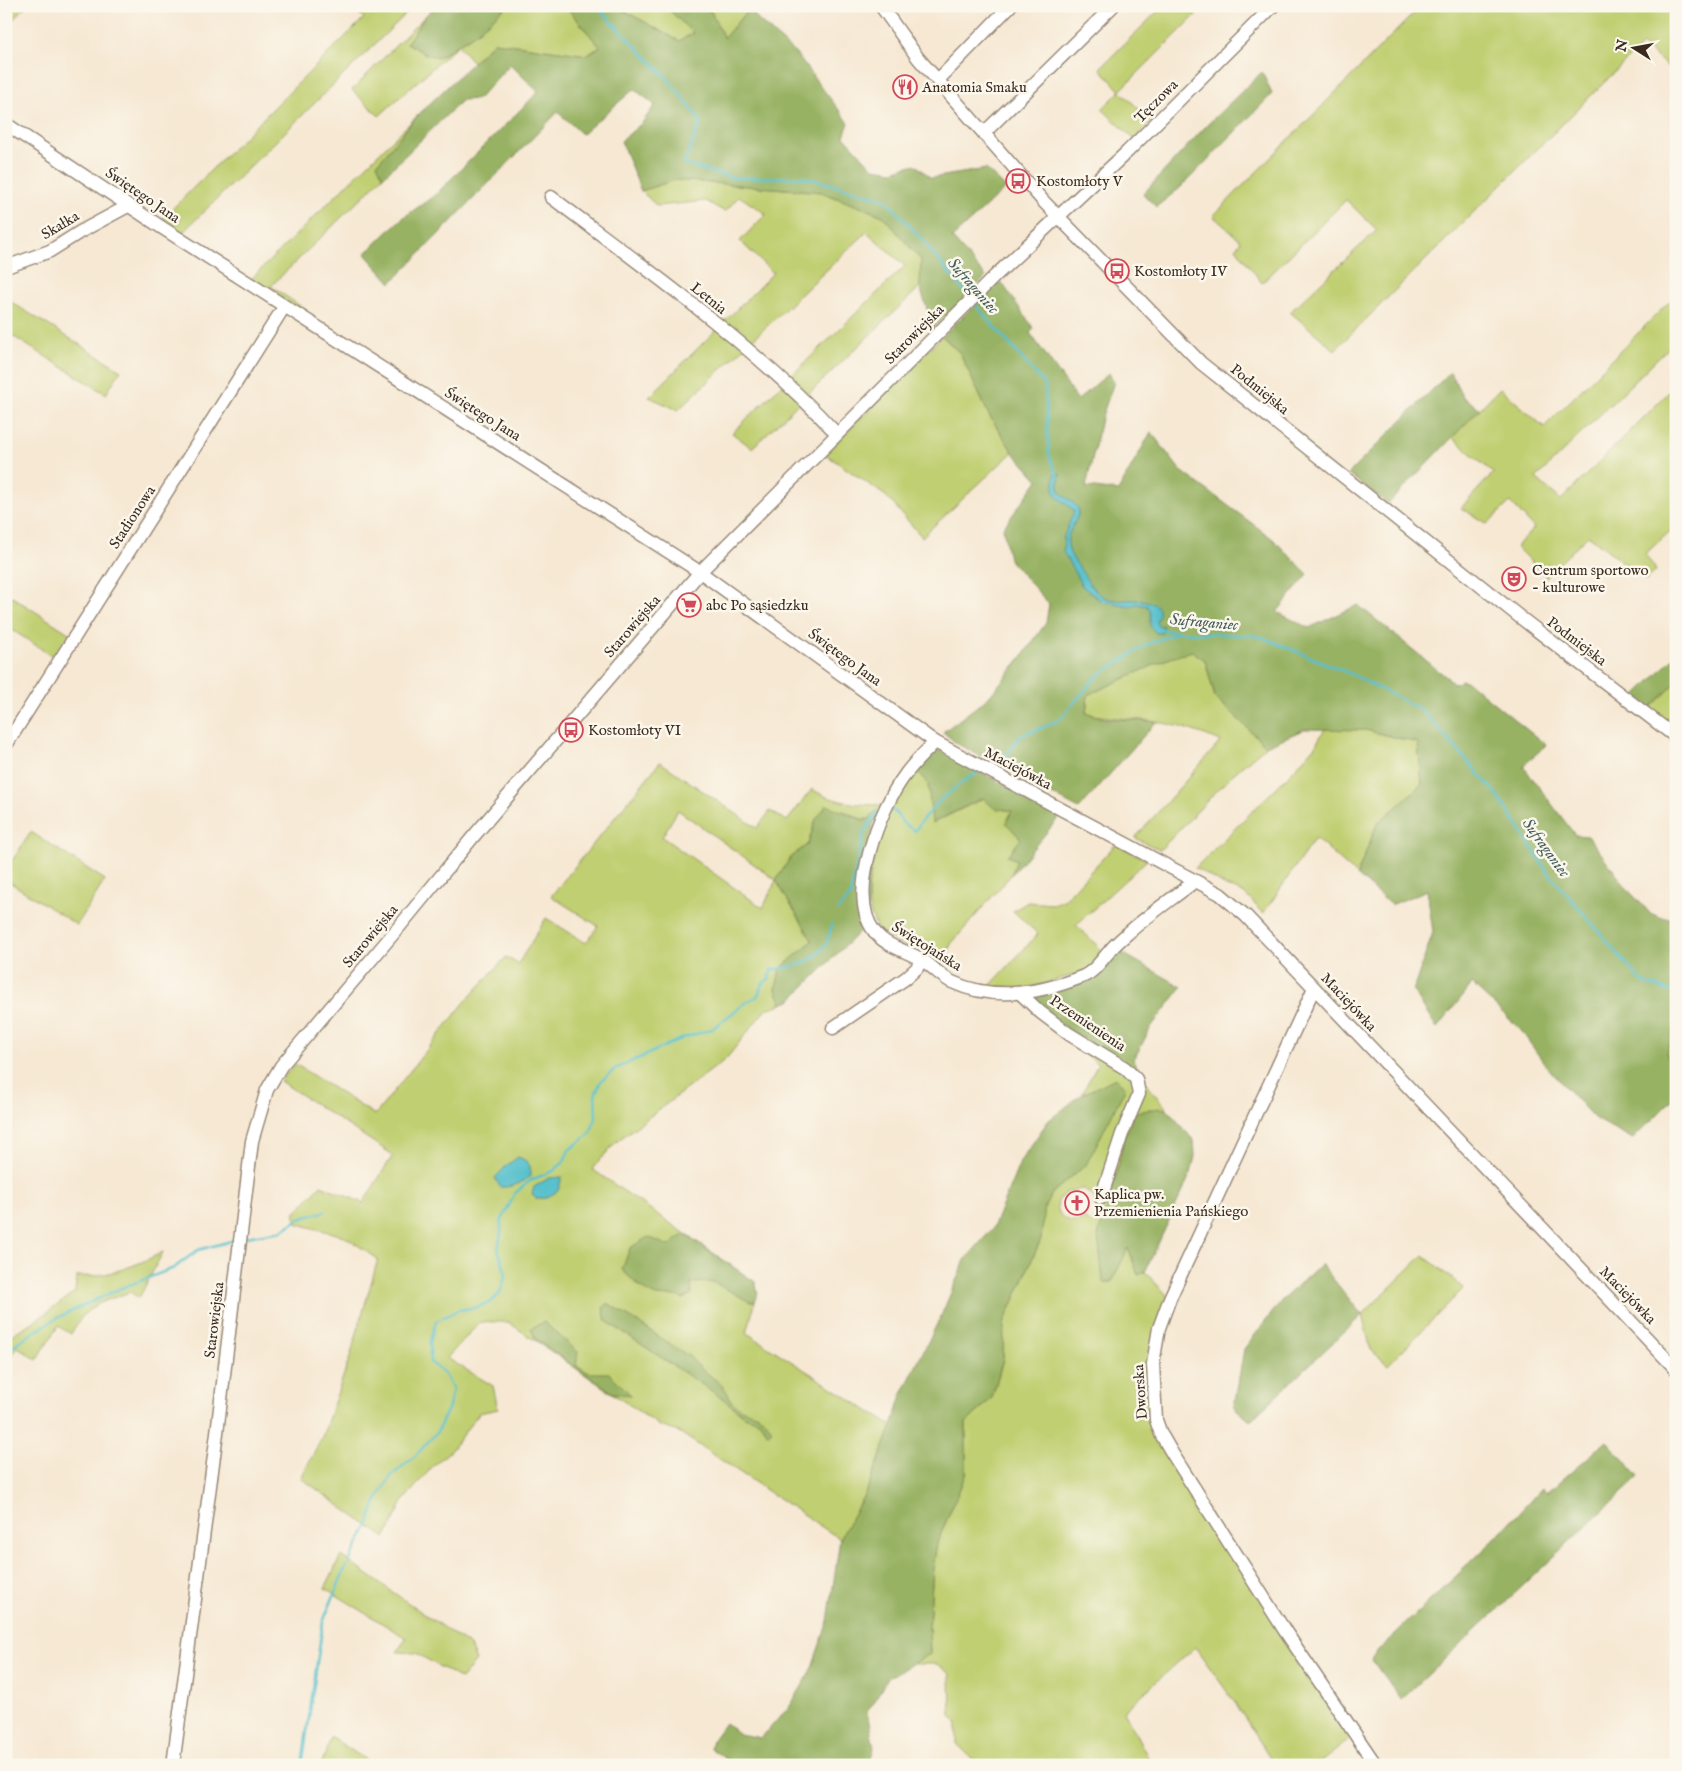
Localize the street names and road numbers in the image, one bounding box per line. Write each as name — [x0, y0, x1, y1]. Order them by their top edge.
street label: Tęczowa — [1130, 75, 1183, 127]
street label: Świętego Jana — [102, 163, 184, 228]
street label: Skałka — [38, 207, 83, 244]
street label: Letnia — [687, 278, 731, 319]
street label: Starowiejska — [880, 300, 949, 368]
street label: Podmiejska — [1226, 360, 1293, 419]
street label: Świętego Jana — [441, 383, 525, 446]
street label: Stadionowa — [105, 482, 160, 552]
street label: Starowiejska — [600, 591, 665, 662]
street label: Podmiejska — [1543, 613, 1611, 670]
street label: Świętego Jana — [804, 624, 886, 691]
street label: Maciejówka — [981, 743, 1055, 794]
street label: Starowiejska — [338, 900, 403, 972]
street label: Świętojańska — [888, 917, 966, 976]
street label: Maciejówka — [1317, 969, 1381, 1036]
street label: Przemienienia — [1046, 991, 1130, 1056]
street label: Maciejówka — [1595, 1262, 1660, 1329]
street label: Starowiejska — [200, 1280, 229, 1359]
street label: Dworska — [1129, 1363, 1152, 1420]

